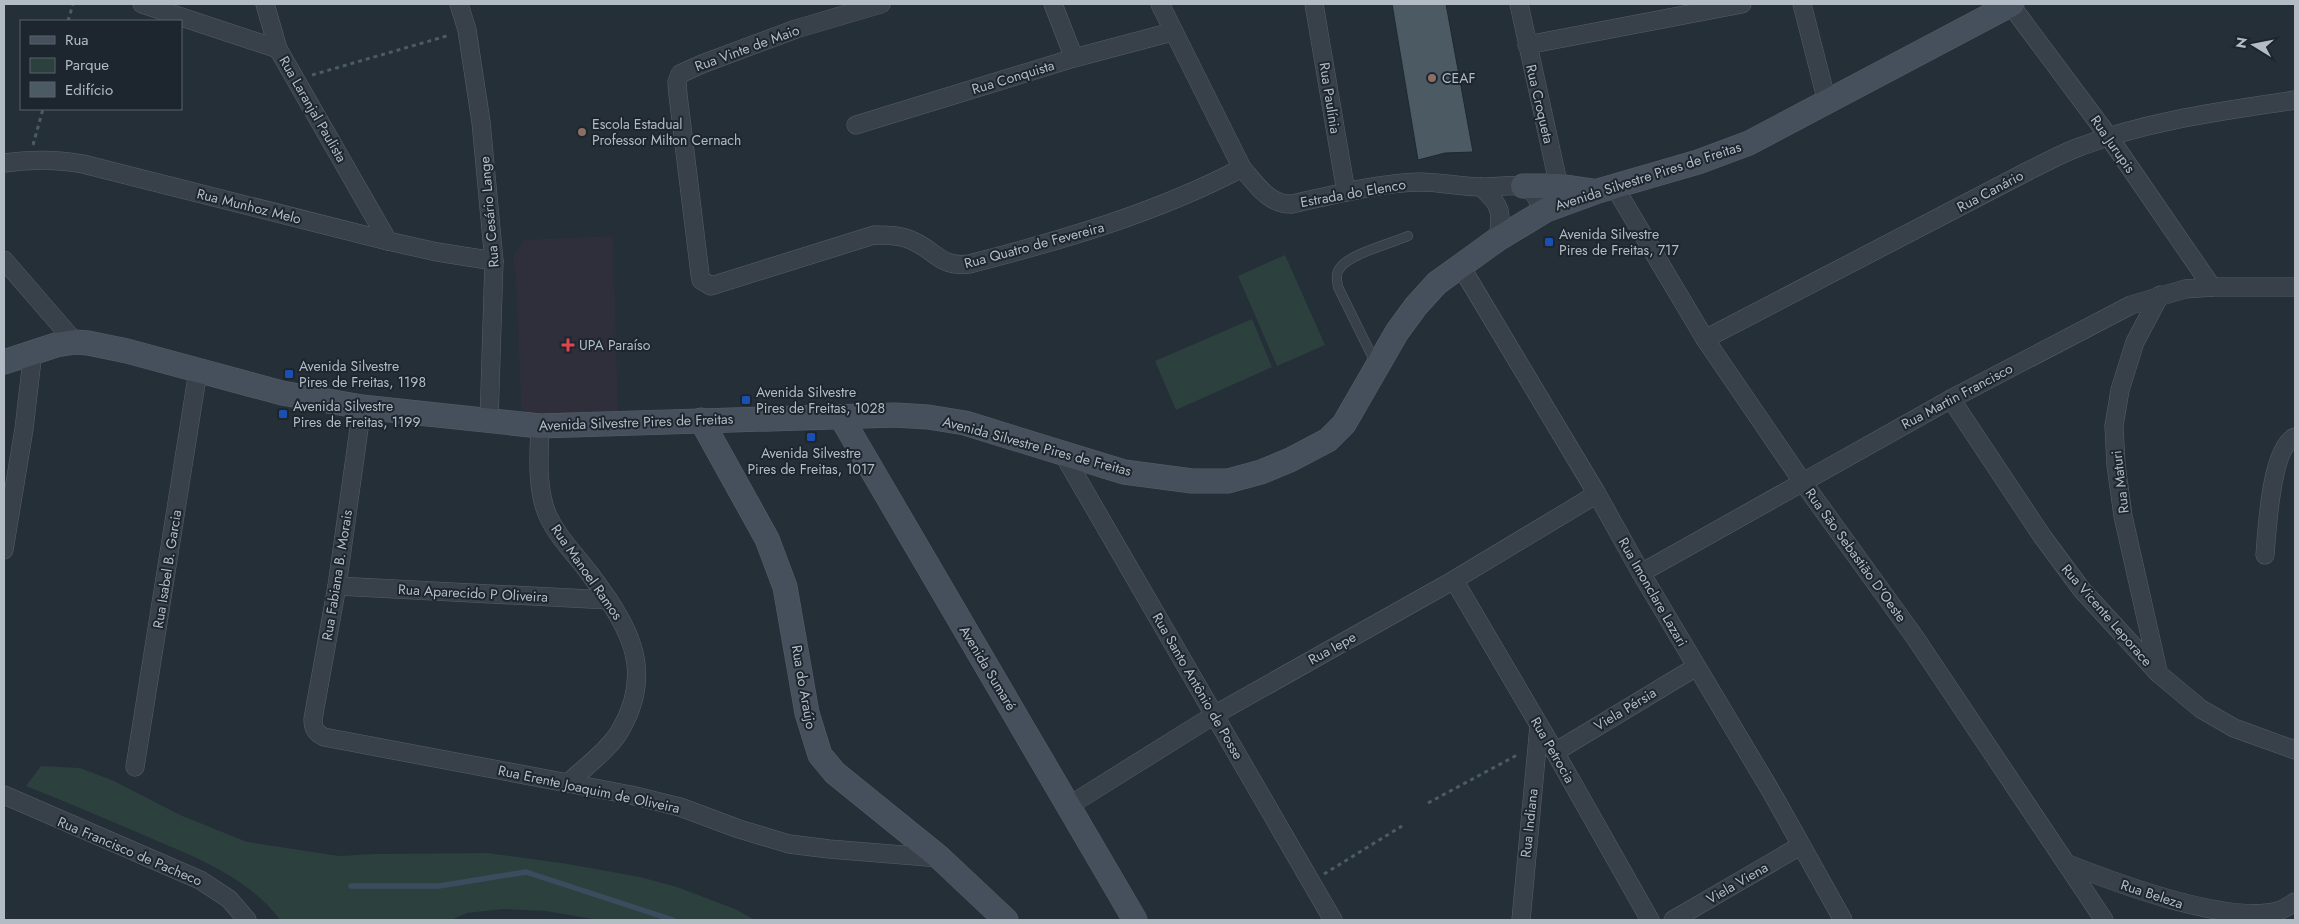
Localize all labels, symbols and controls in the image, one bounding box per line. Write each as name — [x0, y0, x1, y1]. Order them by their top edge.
legend — [20, 20, 182, 110]
street label: Rua Vinte de Maio — [692, 20, 802, 76]
north arrow — [2229, 20, 2279, 70]
text: Rua — [65, 29, 89, 51]
text: N — [2230, 36, 2252, 50]
street label: Rua Laranjal Paulista — [274, 52, 352, 166]
text: Parque — [65, 54, 109, 76]
street label: Rua Conquista — [969, 55, 1057, 99]
street label: Rua Paulínia — [1314, 61, 1346, 135]
street label: Rua Croqueta — [1521, 62, 1559, 146]
place label: CEAF — [1442, 68, 1476, 88]
marker: CEAF — [1426, 72, 1438, 84]
text: Edifício — [65, 79, 113, 101]
street label: Rua Jurupis — [2086, 111, 2140, 177]
place label: Escola Estadual Professor Milton Cernach — [592, 114, 741, 150]
marker: Escola Estadual Professor Milton Cernach — [576, 126, 588, 138]
street label: Avenida Silvestre Pires de Freitas — [1552, 136, 1744, 216]
street label: Rua Cesário Lange — [474, 156, 504, 268]
street label: Rua Canário — [1953, 165, 2027, 217]
street label: Estrada do Elenco — [1299, 174, 1408, 212]
street label: Rua Munhoz Melo — [195, 183, 304, 229]
street label: Rua Quatro de Fevereira — [962, 217, 1106, 273]
place label: Avenida Silvestre Pires de Freitas, 717 — [1559, 224, 1679, 260]
marker: Avenida Silvestre Pires de Freitas, 717 — [1543, 236, 1555, 248]
place label: UPA Paraíso — [579, 335, 651, 355]
marker: UPA Paraíso — [561, 338, 575, 352]
place label: Avenida Silvestre Pires de Freitas, 1198 — [299, 356, 426, 392]
street label: Rua Martin Francisco — [1898, 358, 2017, 434]
marker: Avenida Silvestre Pires de Freitas, 1198 — [283, 368, 295, 380]
place label: Avenida Silvestre Pires de Freitas, 1028 — [756, 382, 885, 418]
marker: Avenida Silvestre Pires de Freitas, 1028 — [740, 394, 752, 406]
place label: Avenida Silvestre Pires de Freitas, 1199 — [293, 396, 420, 432]
marker: Avenida Silvestre Pires de Freitas, 1199 — [277, 408, 289, 420]
street label: Avenida Silvestre Pires de Freitas — [538, 409, 734, 435]
street label: Avenida Silvestre Pires de Freitas — [940, 411, 1134, 481]
marker: Avenida Silvestre Pires de Freitas, 1017 — [805, 431, 817, 443]
place label: Avenida Silvestre Pires de Freitas, 1017 — [747, 443, 875, 479]
street label: Rua Maturi — [2106, 449, 2134, 515]
street label: Rua São Sebastião D'Oeste — [1801, 484, 1911, 626]
street label: Rua Isabel B. Garcia — [148, 508, 186, 630]
street label: Rua Fabiana B. Morais — [317, 508, 357, 642]
street label: Rua Manoel Ramos — [547, 520, 628, 624]
street label: Rua Imonclare Lazari — [1614, 534, 1692, 650]
street label: Rua Vicente Leporace — [2057, 560, 2157, 670]
street label: Rua Aparecido P Oliveira — [397, 579, 549, 607]
street label: Rua Santo Antônio de Posse — [1148, 609, 1248, 763]
street label: Avenida Sumaré — [955, 622, 1021, 714]
street label: Rua Iepe — [1304, 627, 1360, 669]
street label: Rua do Araújo — [787, 643, 821, 731]
street label: Viela Pérsia — [1590, 683, 1660, 735]
street label: Rua Petrocia — [1526, 713, 1580, 787]
street label: Rua Erente Joaquim de Oliveira — [496, 760, 682, 818]
street label: Rua Indiana — [1515, 787, 1543, 859]
street label: Rua Francisco de Pacheco — [55, 811, 206, 891]
street label: Viela Viena — [1702, 857, 1772, 909]
street label: Rua Beleza — [2118, 875, 2186, 913]

